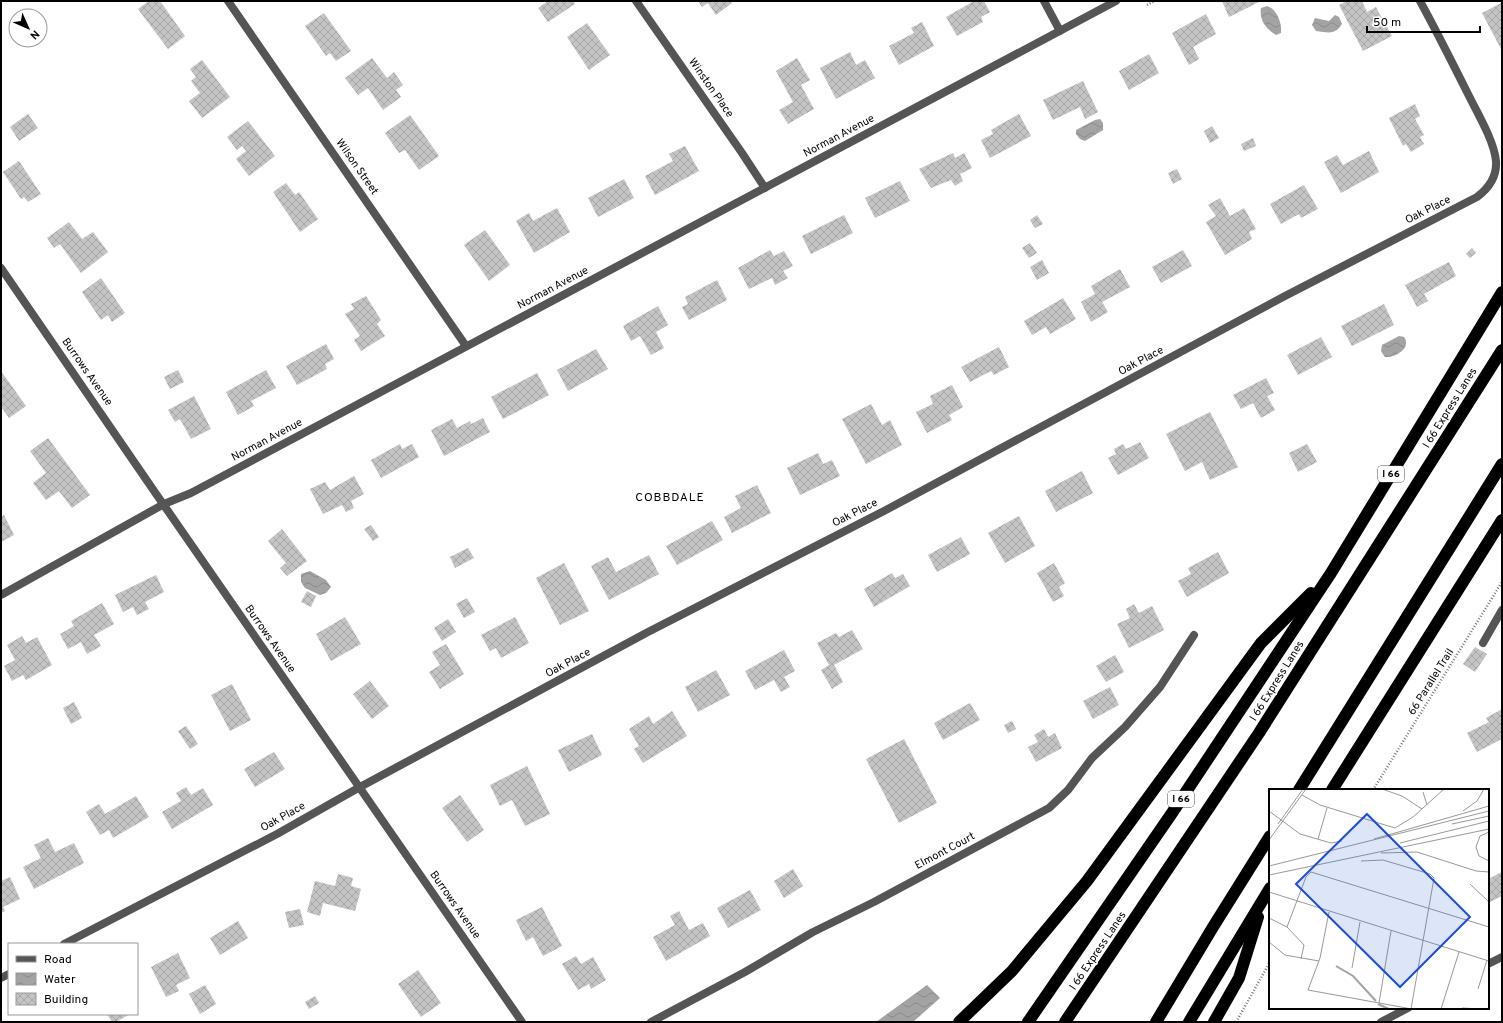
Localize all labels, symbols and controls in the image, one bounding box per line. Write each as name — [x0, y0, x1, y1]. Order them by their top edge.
north arrow — [8, 8, 48, 48]
scale bar — [1367, 8, 1480, 34]
text: 50 m — [1373, 15, 1401, 31]
text: N — [27, 27, 42, 42]
street label: Winston Place — [685, 56, 737, 121]
street label: Norman Avenue — [801, 111, 877, 161]
street label: Wilson Street — [333, 136, 381, 198]
street label: Oak Place — [1403, 193, 1453, 227]
street label: Norman Avenue — [515, 263, 591, 313]
street label: Burrows Avenue — [58, 335, 116, 409]
street label: Oak Place — [1116, 343, 1166, 379]
street label: I 66 Express Lanes — [1420, 365, 1480, 451]
street label: Norman Avenue — [229, 415, 305, 465]
road number: I 66 — [1378, 466, 1404, 482]
district label: COBBDALE — [635, 490, 705, 506]
street label: Oak Place — [830, 496, 880, 530]
street label: Burrows Avenue — [241, 602, 299, 676]
street label: I 66 Express Lanes — [1247, 638, 1307, 724]
street label: Oak Place — [543, 645, 593, 681]
street label: 66 Parallel Trail — [1405, 646, 1457, 718]
inset map — [1269, 789, 1489, 1009]
road number: I 66 — [1168, 791, 1194, 807]
street label: Oak Place — [258, 799, 308, 835]
street label: Elmont Court — [913, 829, 977, 873]
street label: Burrows Avenue — [426, 868, 484, 942]
street label: I 66 Express Lanes — [1066, 909, 1130, 993]
legend — [8, 943, 138, 1015]
text: Road — [44, 952, 72, 968]
text: Water — [44, 972, 76, 988]
text: Building — [44, 992, 88, 1008]

